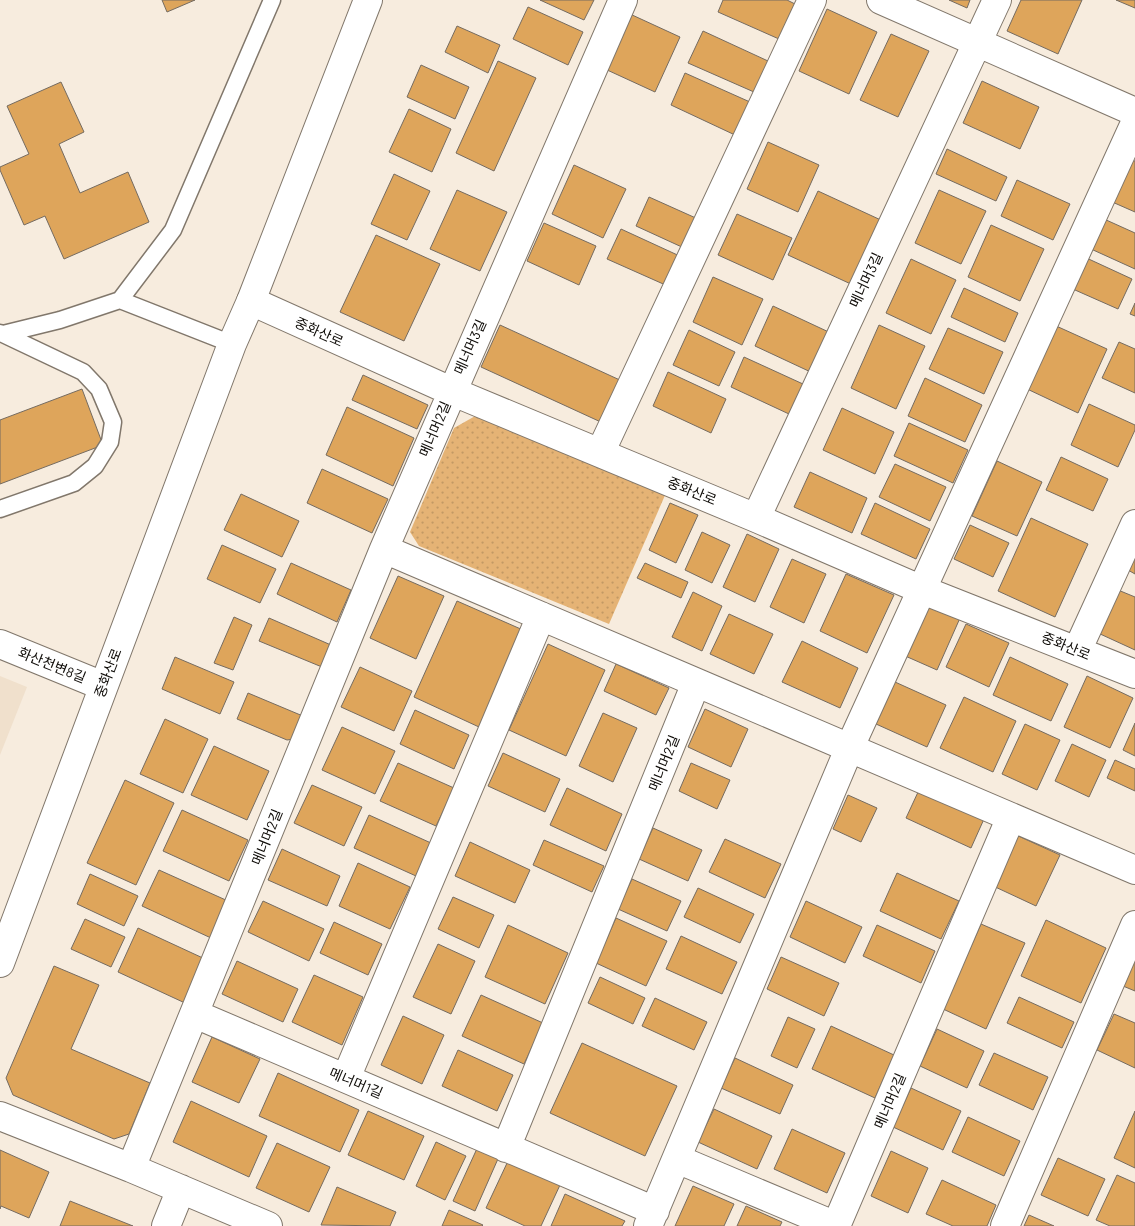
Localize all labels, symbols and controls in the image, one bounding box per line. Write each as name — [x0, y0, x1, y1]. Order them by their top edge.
street label: 메너머3길 — [845, 250, 886, 310]
street label: 중화산로 — [292, 313, 346, 350]
street label: 메너머3길 — [450, 317, 489, 377]
street label: 메너머2길 — [415, 398, 454, 459]
street label: 중화산로 — [665, 473, 719, 508]
street label: 중화산로 — [1039, 628, 1093, 663]
street label: 화산천변8길 — [16, 643, 89, 686]
street label: 중화산로 — [90, 646, 125, 700]
street label: 메너머2길 — [645, 732, 682, 793]
street label: 메너머2길 — [248, 806, 285, 867]
street label: 메너머1길 — [327, 1064, 385, 1101]
street label: 메너머2길 — [870, 1070, 909, 1131]

